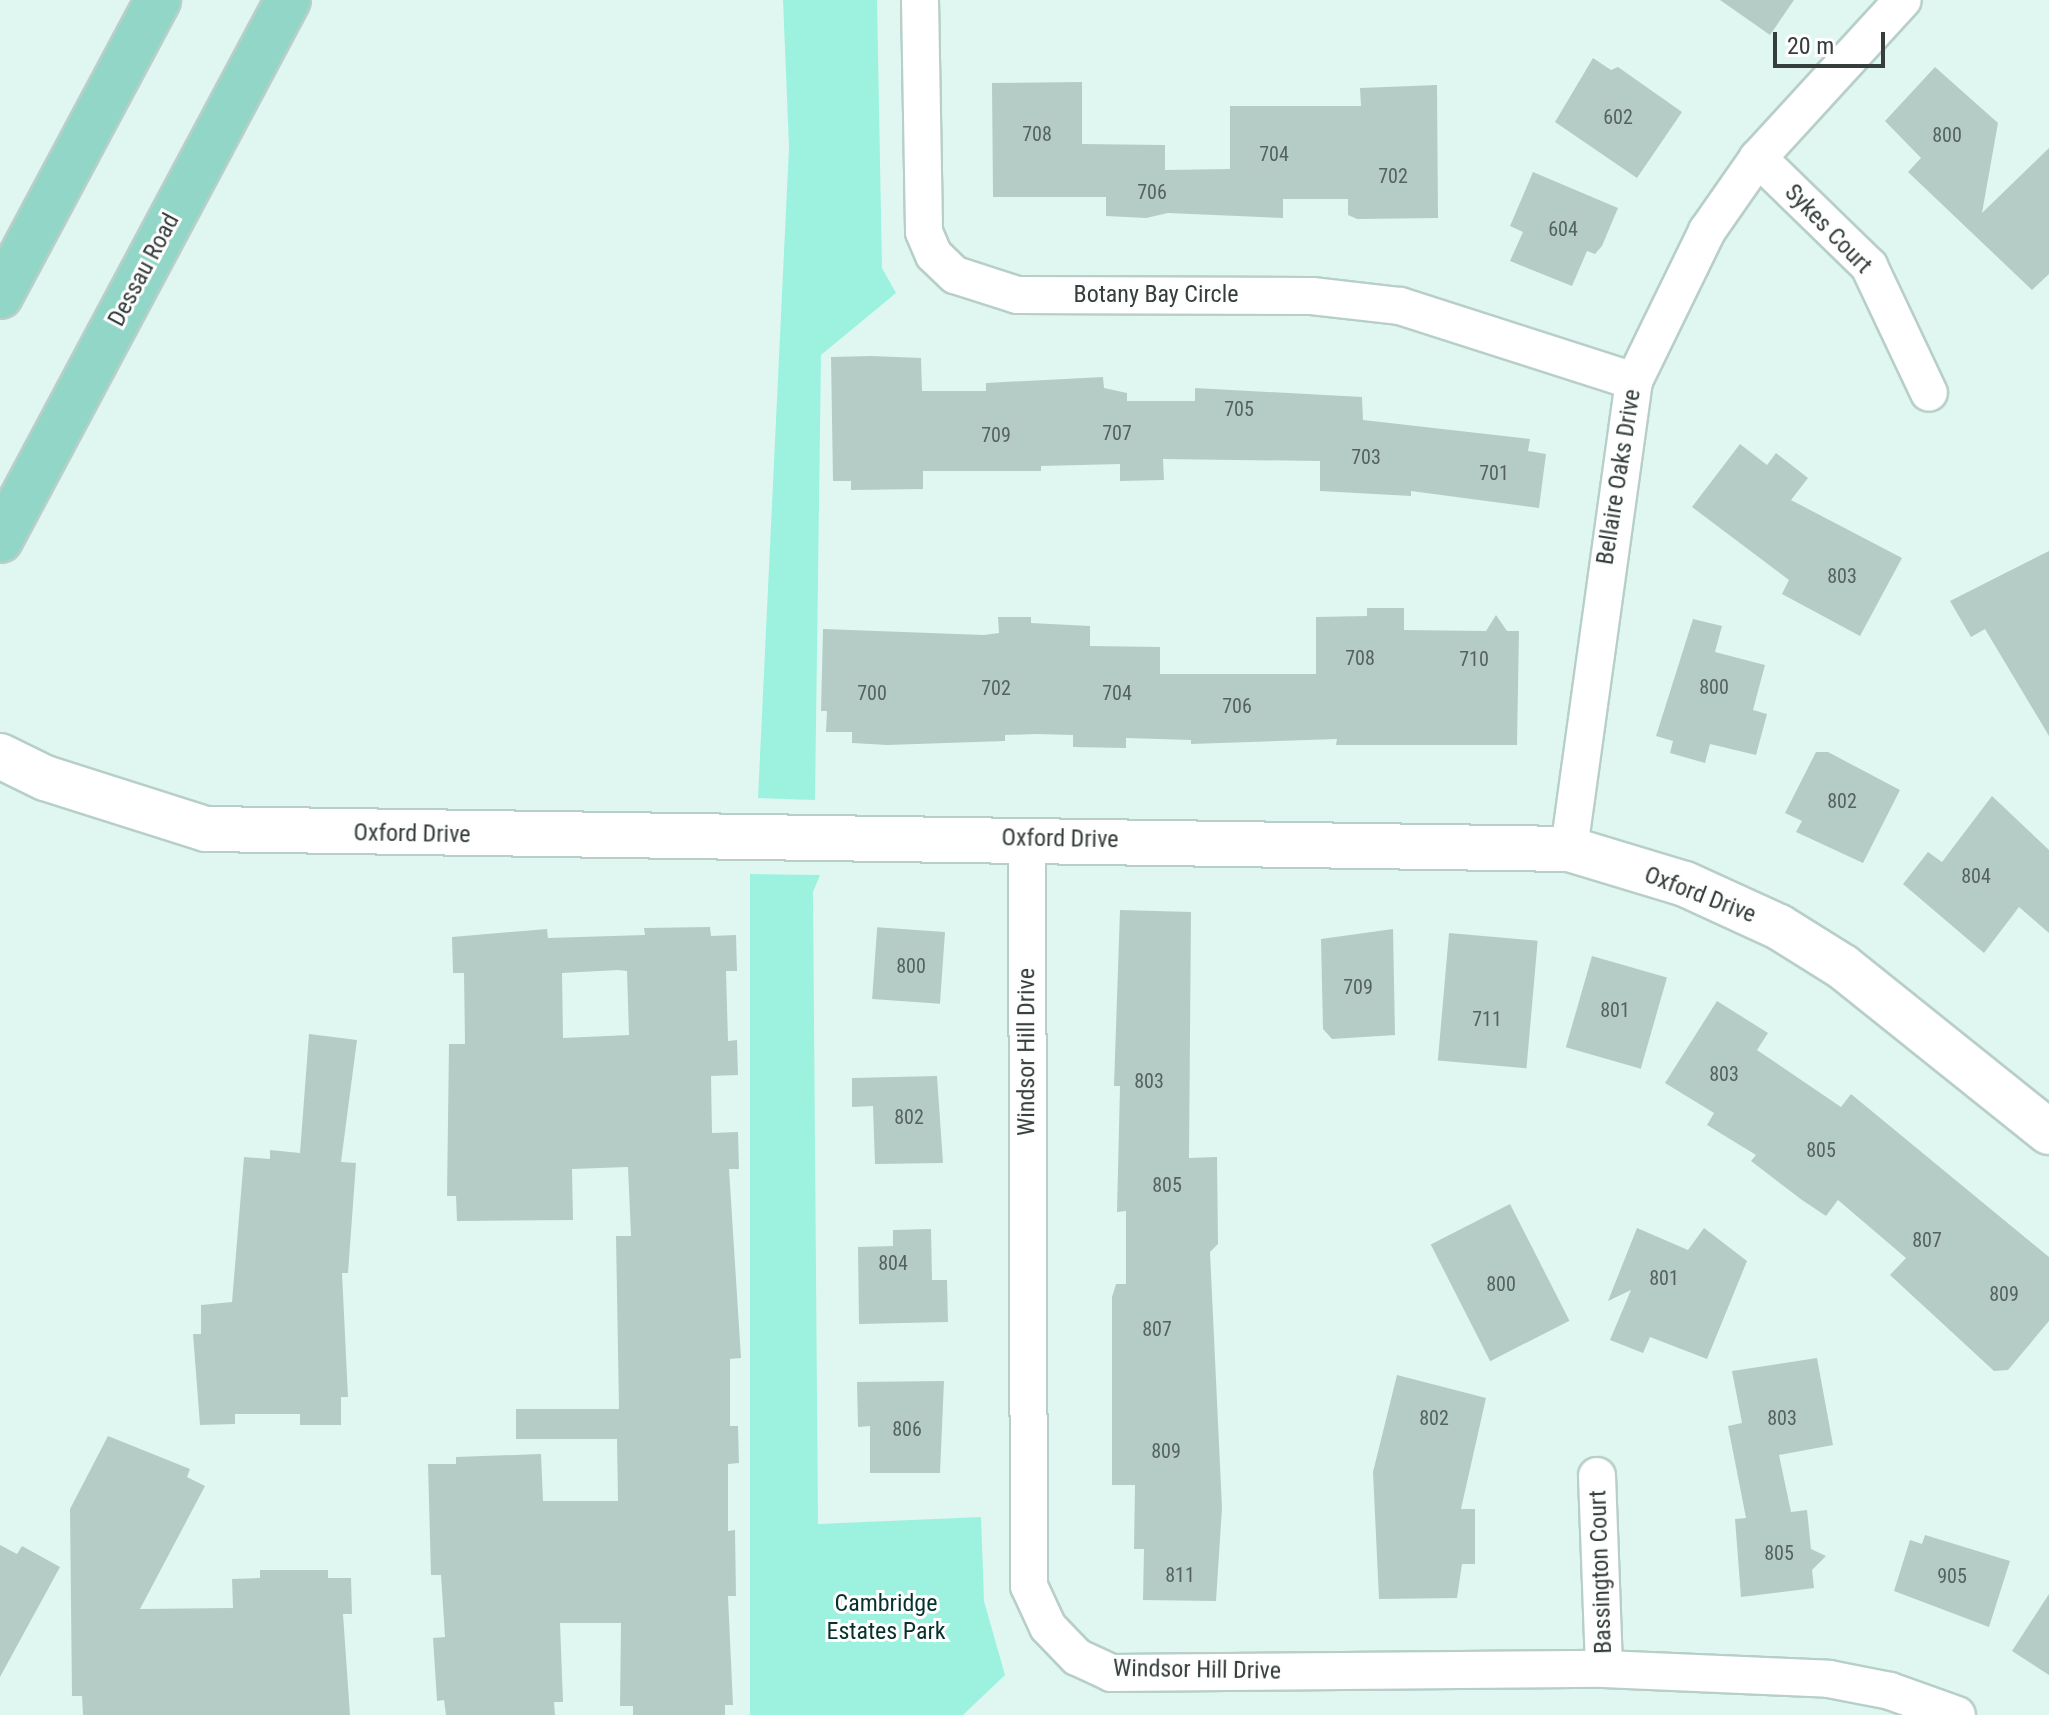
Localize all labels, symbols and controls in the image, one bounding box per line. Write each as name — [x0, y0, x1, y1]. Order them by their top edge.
scale bar — [1777, 16, 1889, 66]
text: 20 m — [1787, 32, 1834, 60]
house number: 602 — [1603, 105, 1633, 129]
house number: 708 — [1022, 122, 1052, 146]
house number: 800 — [1932, 123, 1962, 147]
house number: 704 — [1259, 142, 1289, 166]
house number: 702 — [1378, 164, 1408, 188]
street label: Sykes Court — [1778, 178, 1878, 280]
house number: 706 — [1137, 180, 1167, 204]
street label: Dessau Road — [102, 209, 186, 331]
house number: 604 — [1548, 217, 1578, 241]
street label: Botany Bay Circle — [1074, 281, 1238, 309]
street label: Bellaire Oaks Drive — [1591, 387, 1647, 567]
house number: 705 — [1224, 397, 1254, 421]
house number: 707 — [1102, 421, 1132, 445]
house number: 709 — [981, 423, 1011, 447]
house number: 703 — [1351, 445, 1381, 469]
house number: 701 — [1479, 461, 1509, 485]
house number: 803 — [1827, 564, 1857, 588]
house number: 708 — [1345, 646, 1375, 670]
house number: 710 — [1459, 647, 1489, 671]
house number: 800 — [1699, 675, 1729, 699]
house number: 702 — [981, 676, 1011, 700]
house number: 700 — [857, 681, 887, 705]
house number: 704 — [1102, 681, 1132, 705]
house number: 706 — [1222, 694, 1252, 718]
house number: 802 — [1827, 789, 1857, 813]
street label: Oxford Drive — [353, 819, 471, 849]
street label: Oxford Drive — [1001, 824, 1119, 854]
street label: Oxford Drive — [1640, 861, 1760, 929]
house number: 804 — [1961, 864, 1991, 888]
house number: 800 — [896, 954, 926, 978]
street label: Windsor Hill Drive — [1013, 968, 1041, 1136]
house number: 709 — [1343, 975, 1373, 999]
house number: 801 — [1600, 998, 1630, 1022]
house number: 711 — [1472, 1007, 1502, 1031]
house number: 803 — [1709, 1062, 1739, 1086]
house number: 803 — [1134, 1069, 1164, 1093]
house number: 802 — [894, 1105, 924, 1129]
house number: 805 — [1806, 1138, 1836, 1162]
house number: 805 — [1152, 1173, 1182, 1197]
house number: 807 — [1912, 1228, 1942, 1252]
house number: 804 — [878, 1251, 908, 1275]
house number: 801 — [1649, 1266, 1679, 1290]
house number: 800 — [1486, 1272, 1516, 1296]
house number: 809 — [1989, 1282, 2019, 1306]
house number: 807 — [1142, 1317, 1172, 1341]
house number: 802 — [1419, 1406, 1449, 1430]
house number: 803 — [1767, 1406, 1797, 1430]
house number: 806 — [892, 1417, 922, 1441]
house number: 809 — [1151, 1439, 1181, 1463]
street label: Bassington Court — [1584, 1490, 1618, 1654]
house number: 805 — [1764, 1541, 1794, 1565]
house number: 811 — [1165, 1563, 1195, 1587]
house number: 905 — [1937, 1564, 1967, 1588]
park label: Cambridge Estates Park — [826, 1590, 946, 1646]
street label: Windsor Hill Drive — [1113, 1654, 1281, 1686]

